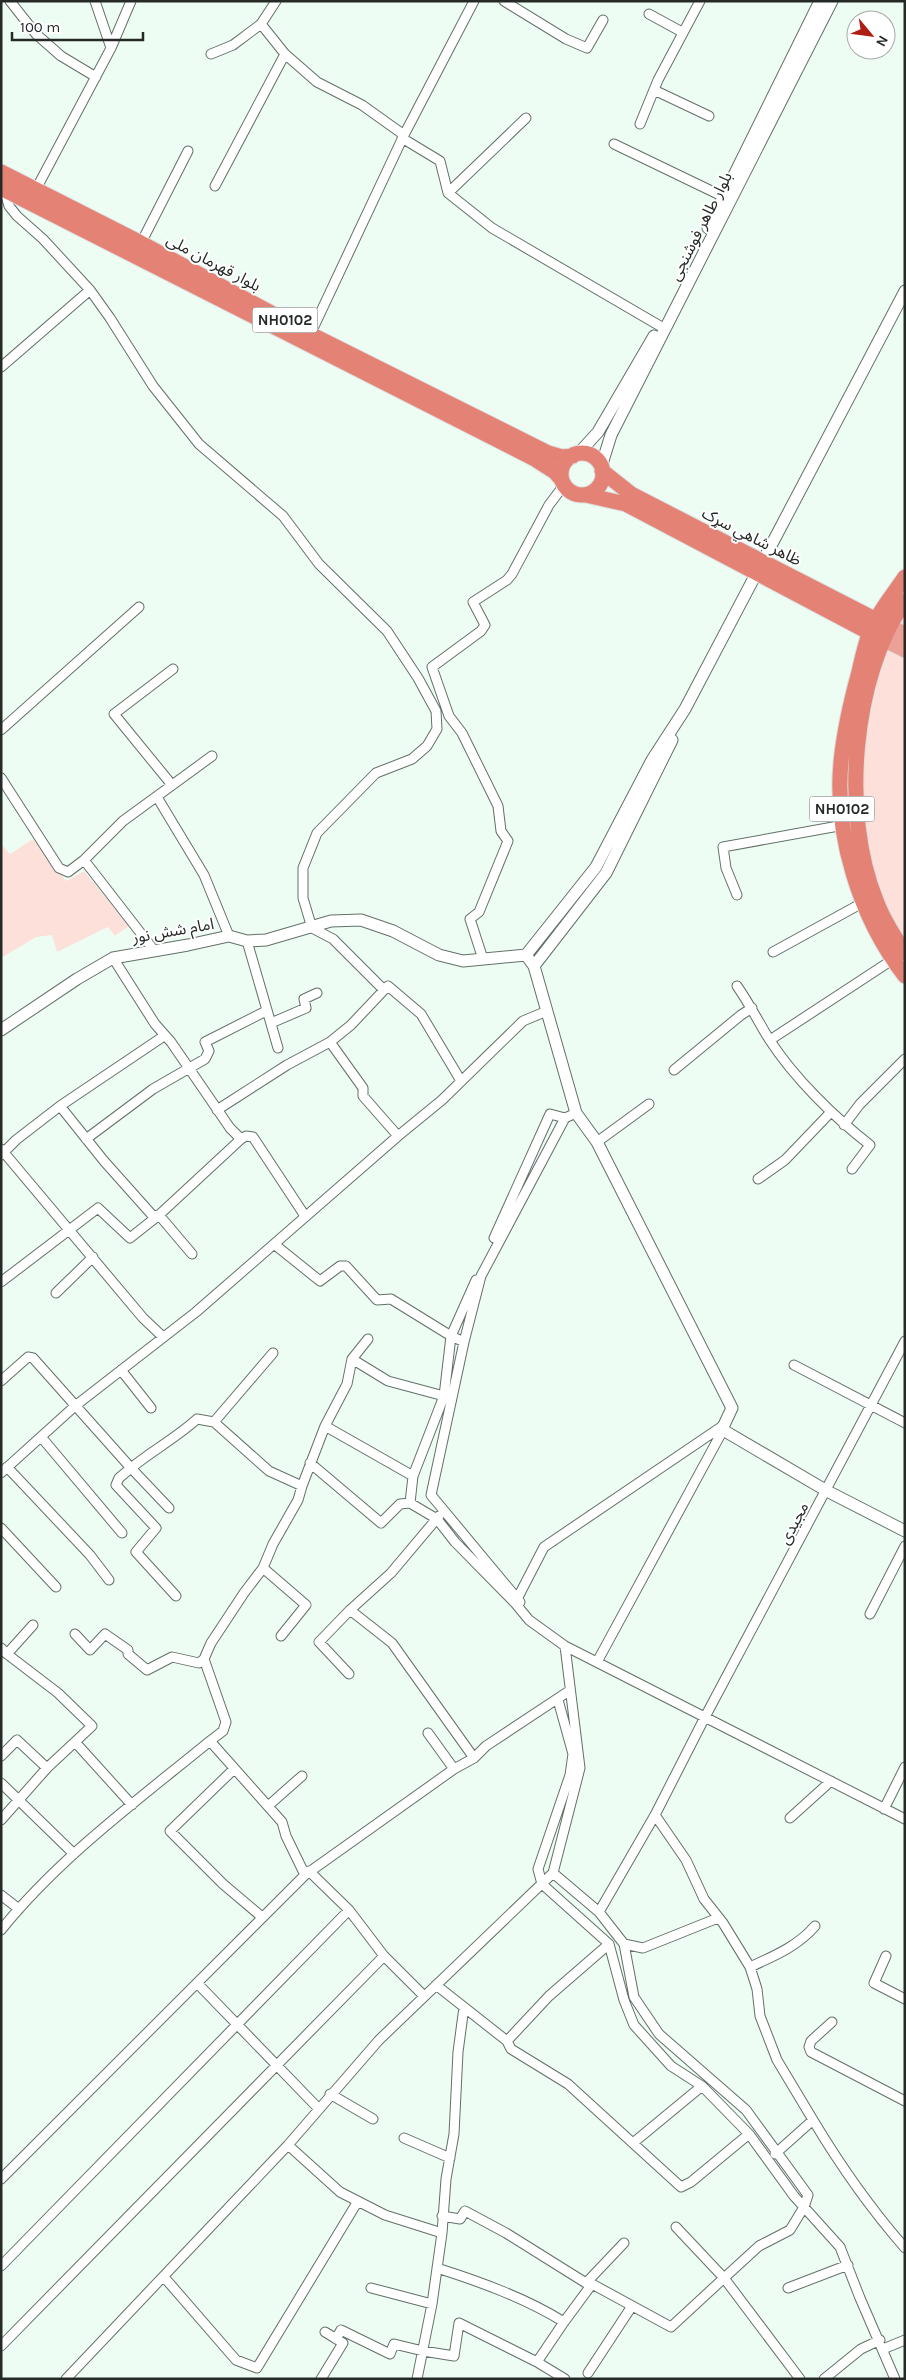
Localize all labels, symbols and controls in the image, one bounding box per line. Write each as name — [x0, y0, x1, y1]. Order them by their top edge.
scale bar — [12, 10, 144, 42]
north arrow — [846, 10, 896, 60]
text: 100 m — [20, 18, 60, 36]
text: N — [872, 33, 892, 50]
street label: بلوار طاهر فوشنجی — [665, 169, 736, 284]
street label: بلوار قهرمان ملی — [163, 230, 264, 295]
road number: NH0102 — [252, 308, 318, 332]
street label: ظاهر شاهي سړک — [698, 503, 805, 572]
road number: NH0102 — [810, 796, 874, 822]
street label: امام شش نور — [130, 914, 216, 950]
street label: مجیدی — [774, 1499, 812, 1548]

